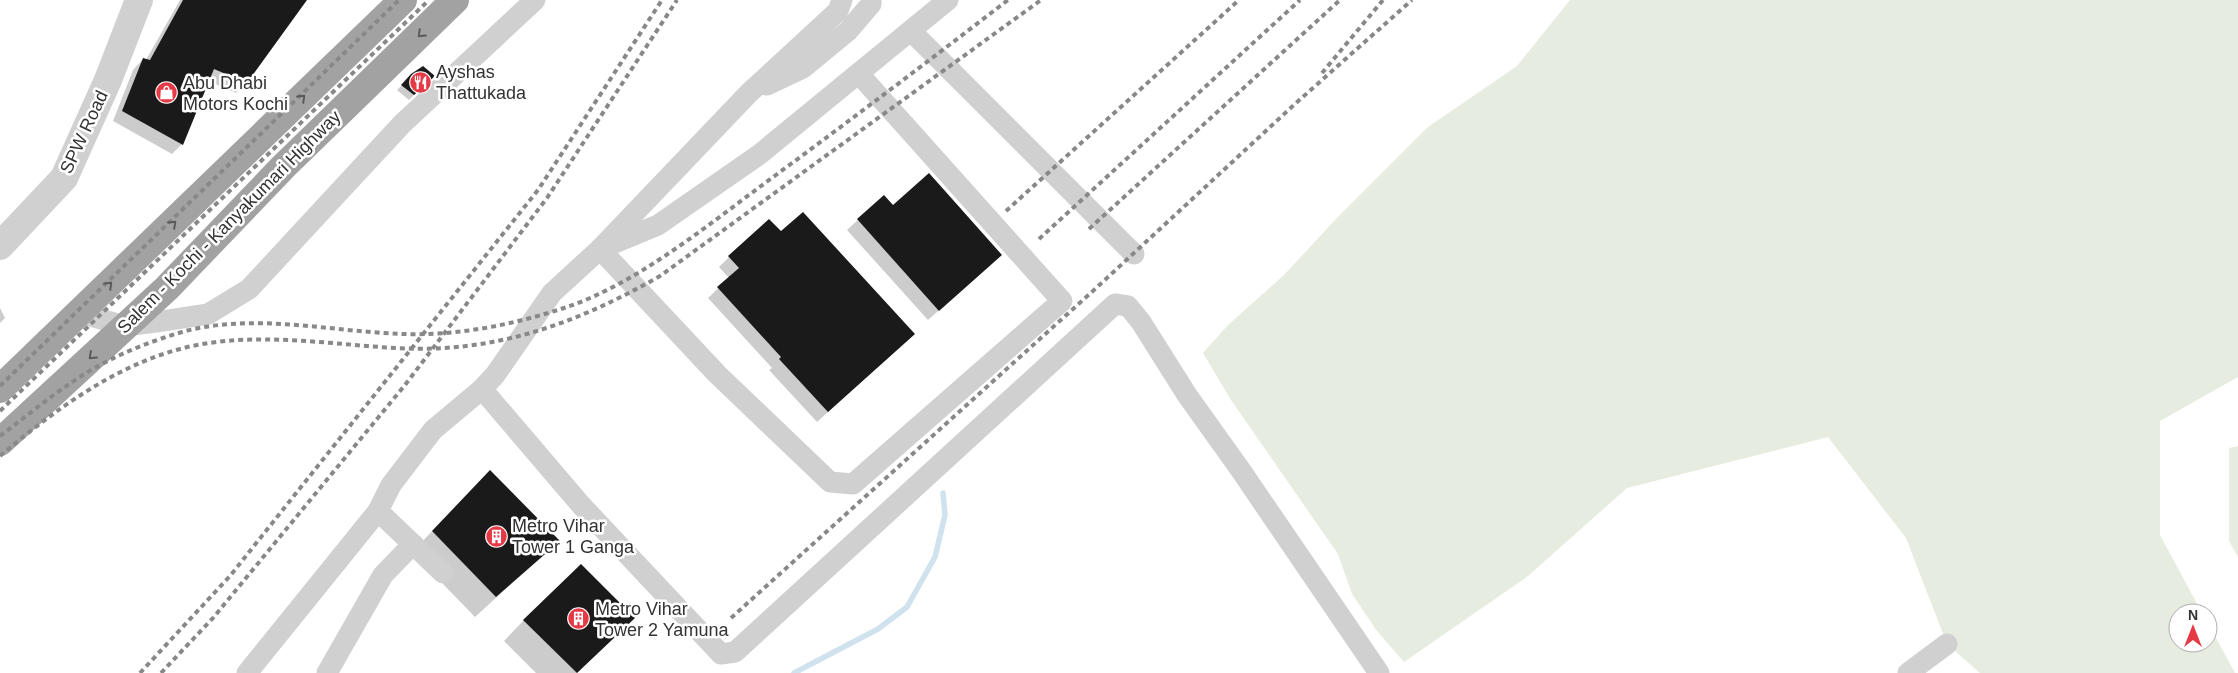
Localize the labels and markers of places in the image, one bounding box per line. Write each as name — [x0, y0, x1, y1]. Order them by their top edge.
place label: Ayshas Thattukada — [436, 62, 527, 103]
restaurant icon: Ayshas Thattukada — [408, 70, 432, 94]
place label: Abu Dhabi Motors Kochi — [183, 73, 288, 114]
shop icon: Abu Dhabi Motors Kochi — [155, 81, 179, 105]
place label: Metro Vihar Tower 1 Ganga — [512, 516, 635, 557]
building icon: Metro Vihar Tower 1 Ganga — [484, 524, 508, 548]
place label: Metro Vihar Tower 2 Yamuna — [595, 599, 729, 640]
building icon: Metro Vihar Tower 2 Yamuna — [567, 607, 591, 631]

